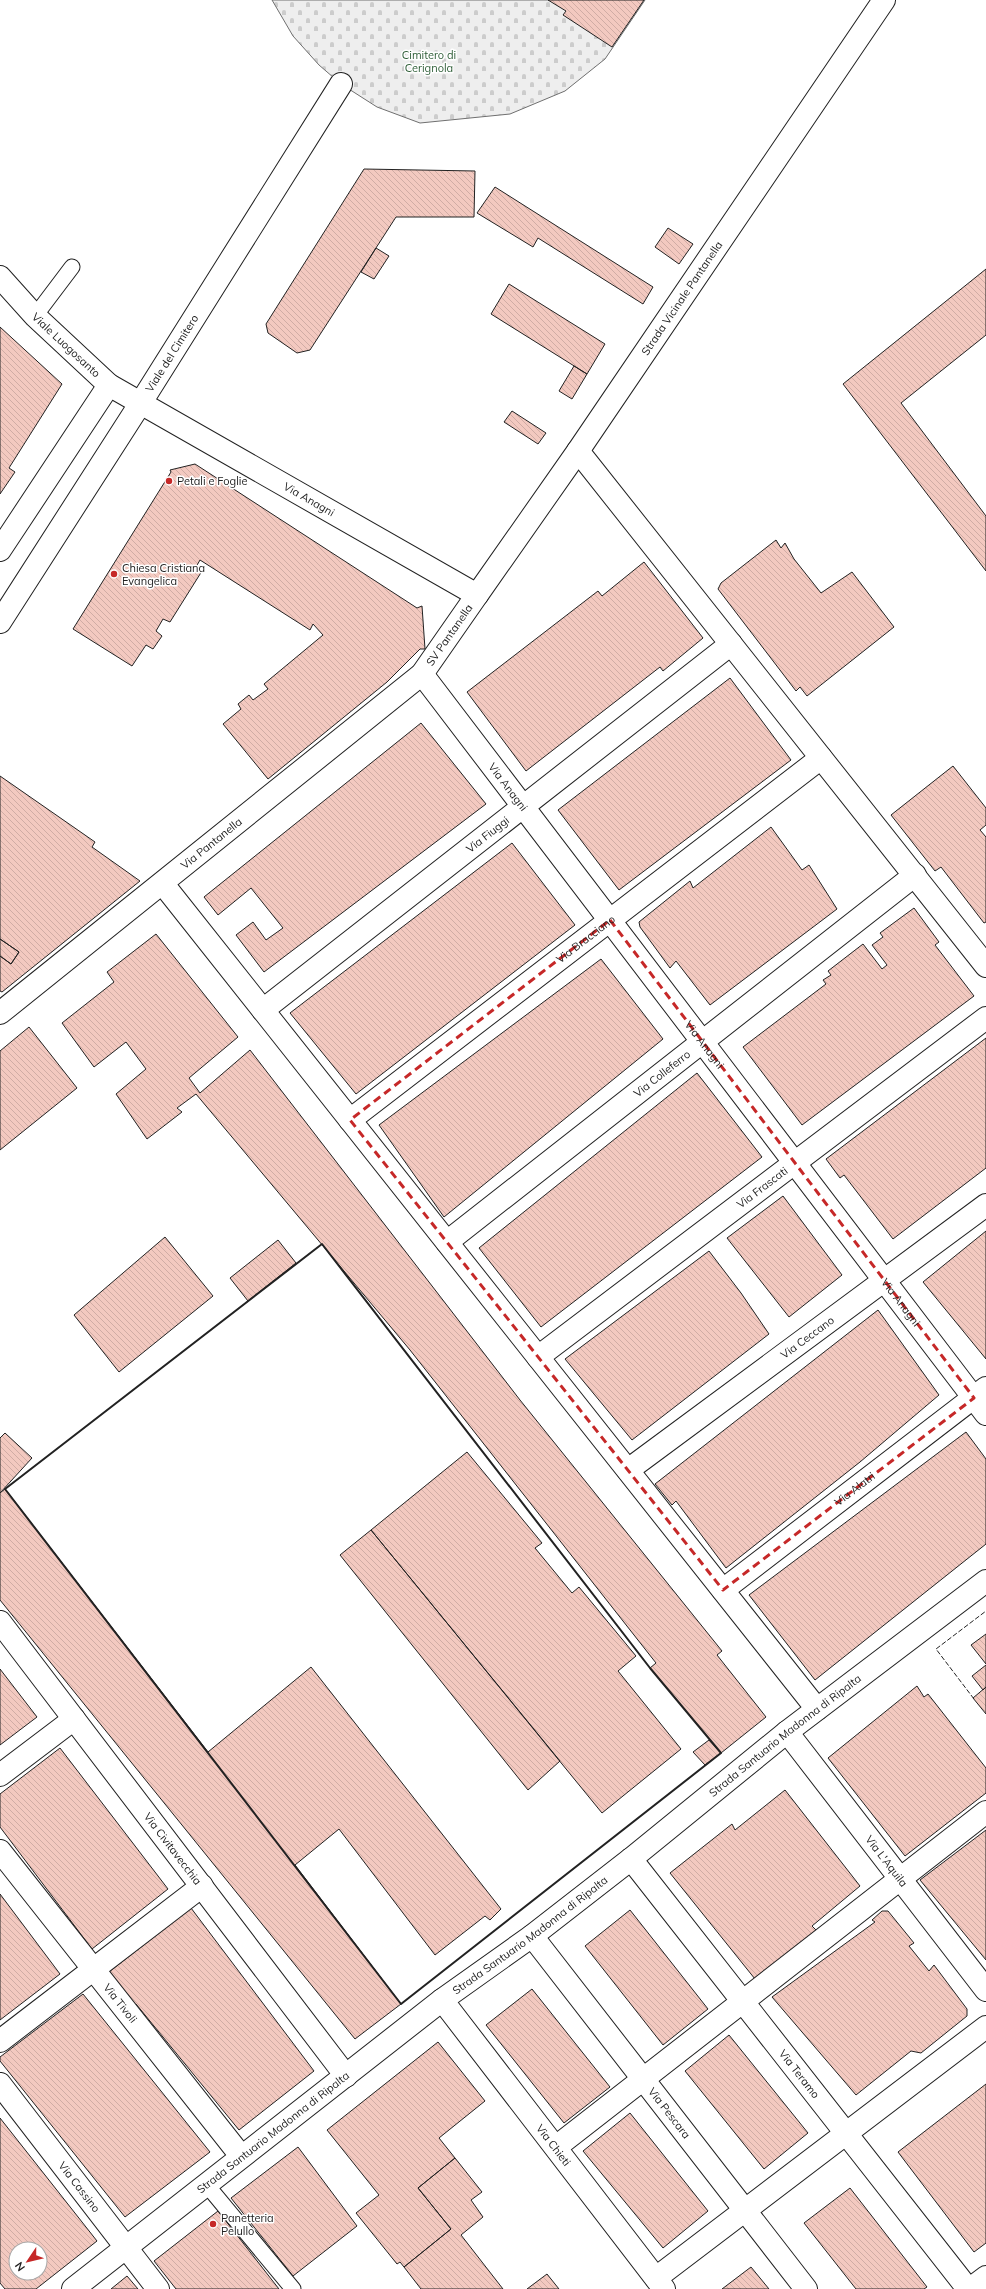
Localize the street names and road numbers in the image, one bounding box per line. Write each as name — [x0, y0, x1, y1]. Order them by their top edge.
street label: Strada Vicinale Pantanella — [638, 238, 725, 358]
street label: Viale Luogosanto — [29, 310, 103, 380]
street label: Viale del Cimitero — [142, 312, 201, 395]
street label: Via Anagni — [281, 479, 337, 519]
street label: SV Pantanella — [423, 601, 476, 668]
street label: Via Anagni — [485, 760, 531, 814]
street label: Via Fiuggi — [463, 813, 512, 856]
street label: Via Pantanella — [178, 814, 245, 872]
street label: Via Bracciano — [553, 912, 618, 966]
street label: Via Anagni — [682, 1018, 727, 1071]
street label: Via Colleferro — [631, 1047, 693, 1100]
street label: Via Frascati — [734, 1164, 790, 1211]
street label: Via Anagni — [878, 1276, 924, 1329]
street label: Via Ceccano — [778, 1313, 837, 1362]
street label: Via Alatri — [832, 1469, 878, 1509]
street label: Strada Santuario Madonna di Ripalta — [706, 1671, 864, 1800]
street label: Via Civitavecchia — [141, 1810, 205, 1888]
street label: Via L'Aquila — [862, 1833, 911, 1890]
street label: Strada Santuario Madonna di Ripalta — [450, 1873, 610, 1997]
street label: Via Tivoli — [100, 1981, 140, 2026]
street label: Via Teramo — [776, 2047, 823, 2101]
street label: Strada Santuario Madonna di Ripalta — [194, 2068, 352, 2196]
street label: Via Pescara — [645, 2085, 694, 2141]
street label: Via Chieti — [533, 2121, 574, 2169]
street label: Via Cassino — [55, 2159, 103, 2215]

